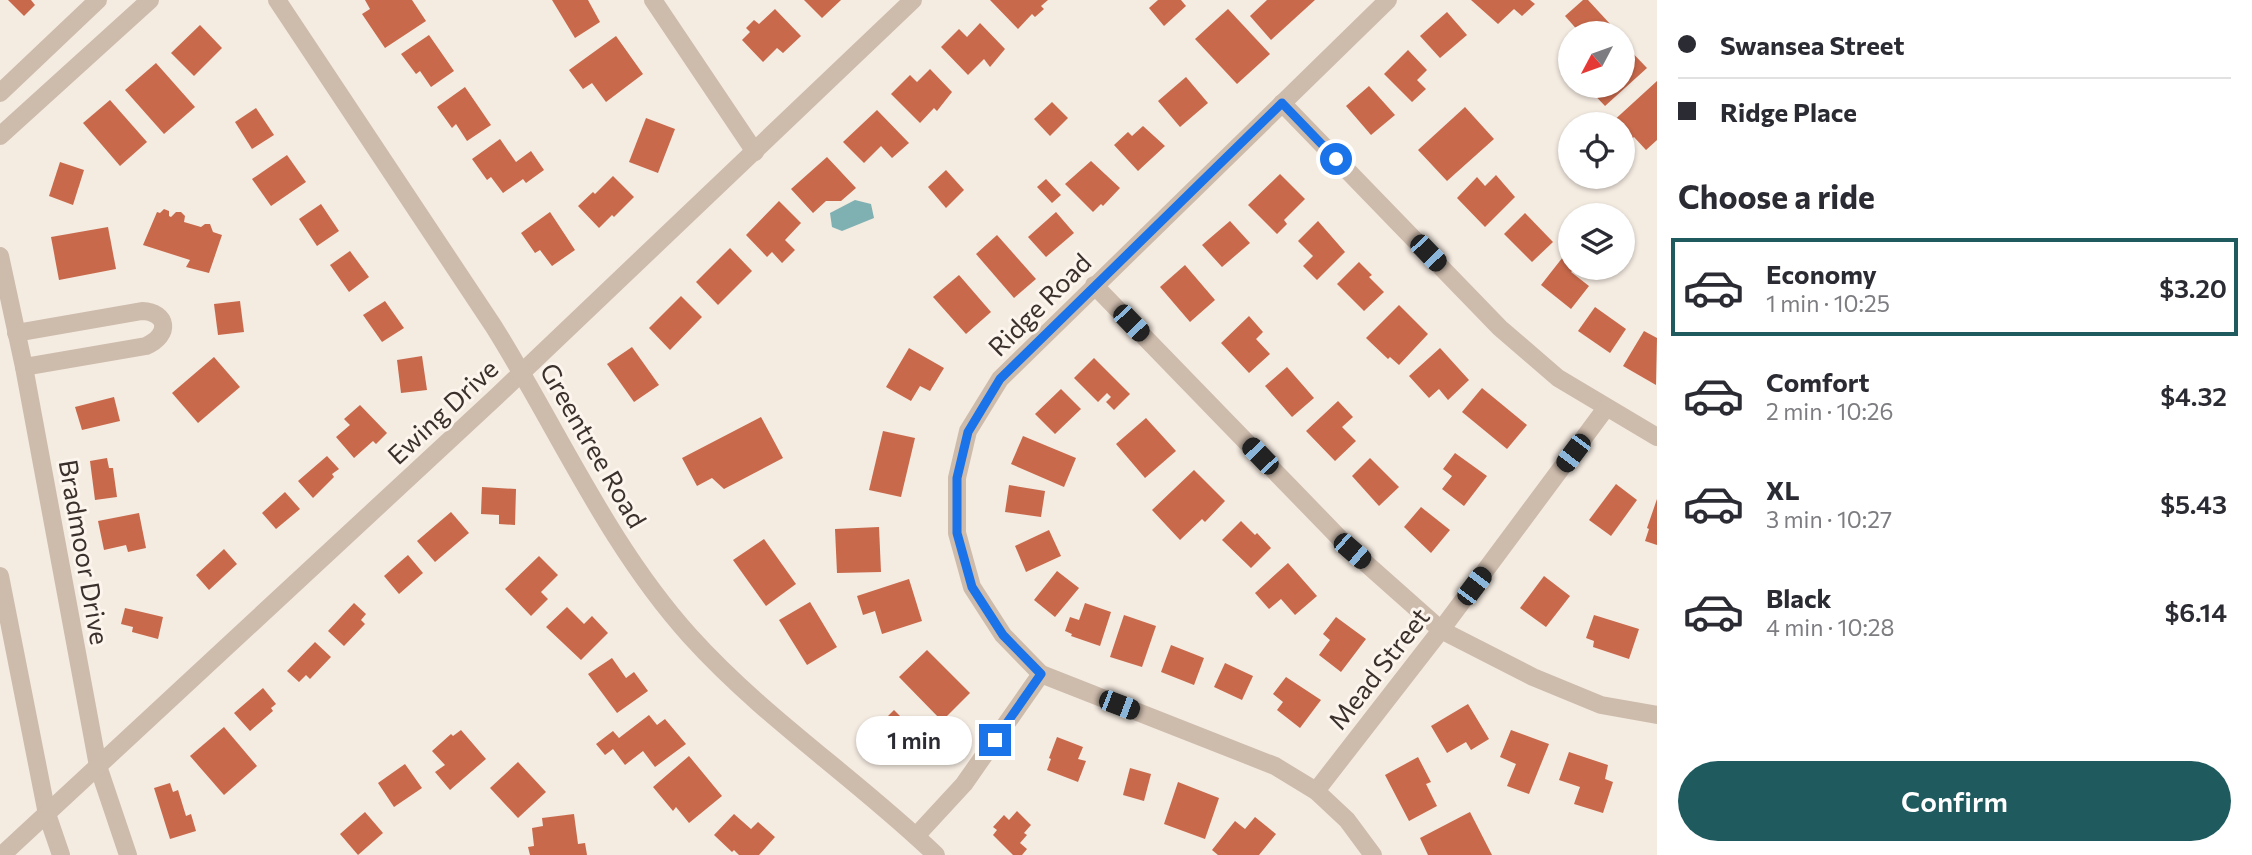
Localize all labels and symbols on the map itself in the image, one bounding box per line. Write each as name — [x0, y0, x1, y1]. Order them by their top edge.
north arrow — [1558, 21, 1634, 98]
route start — [1320, 143, 1352, 175]
car — [1406, 231, 1451, 275]
street label: Ridge Road — [981, 246, 1097, 362]
car — [1109, 301, 1154, 345]
street label: Ewing Drive — [380, 352, 504, 470]
street label: Greentree Road — [534, 357, 654, 533]
car — [1552, 430, 1595, 476]
car — [1238, 434, 1283, 478]
street label: Bradmoor Drive — [53, 457, 117, 647]
car — [1330, 529, 1375, 573]
car — [1453, 563, 1496, 609]
street label: Mead Street — [1321, 601, 1435, 735]
car — [1096, 688, 1143, 722]
callout: 1 min — [855, 716, 970, 764]
route end — [979, 724, 1011, 756]

